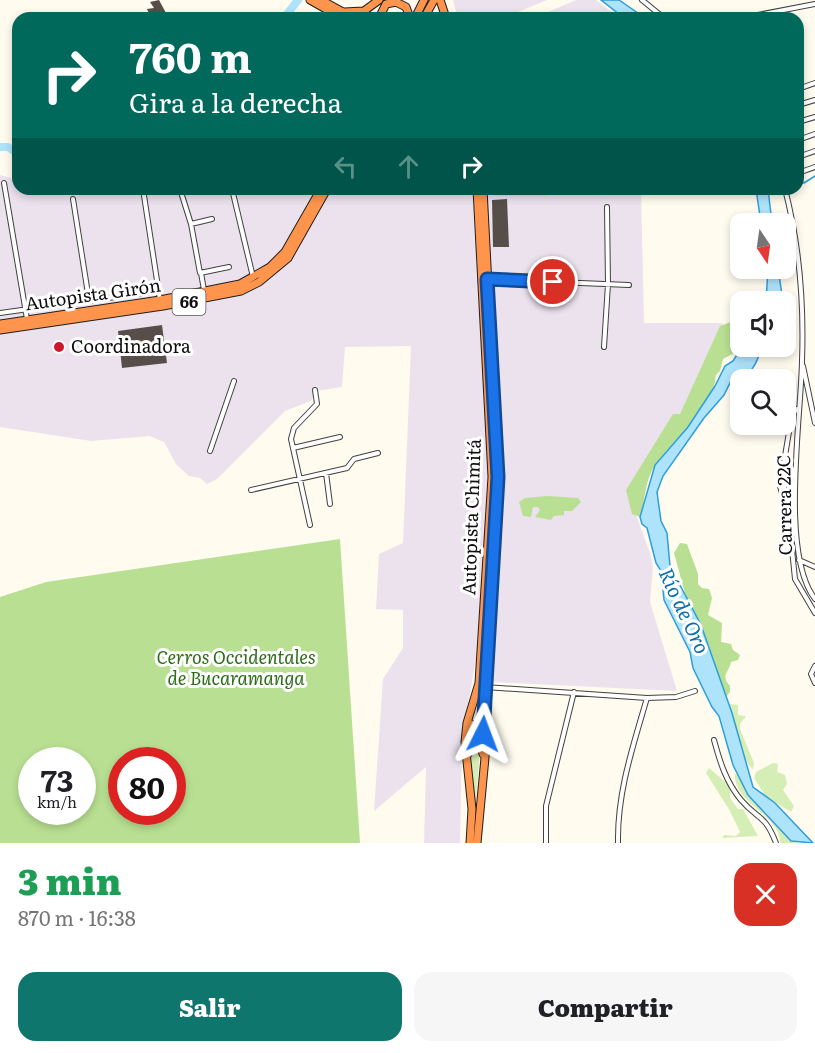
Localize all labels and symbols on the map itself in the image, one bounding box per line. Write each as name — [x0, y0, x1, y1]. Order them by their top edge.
north arrow — [730, 213, 796, 279]
pin — [527, 256, 578, 307]
street label: Autopista Girón — [23, 271, 162, 316]
road number: 66 — [172, 289, 206, 315]
place label: Coordinadora — [71, 332, 191, 359]
marker: Coordinadora — [52, 340, 66, 354]
street label: Autopista Chimitá — [454, 438, 487, 596]
street label: Carrera 22C — [769, 455, 798, 556]
water label: Río de Oro — [653, 562, 719, 658]
park label: Cerros Occidentales de Bucaramanga — [156, 643, 316, 691]
position arrow — [451, 702, 515, 766]
speed limit sign: 80 — [108, 747, 186, 825]

